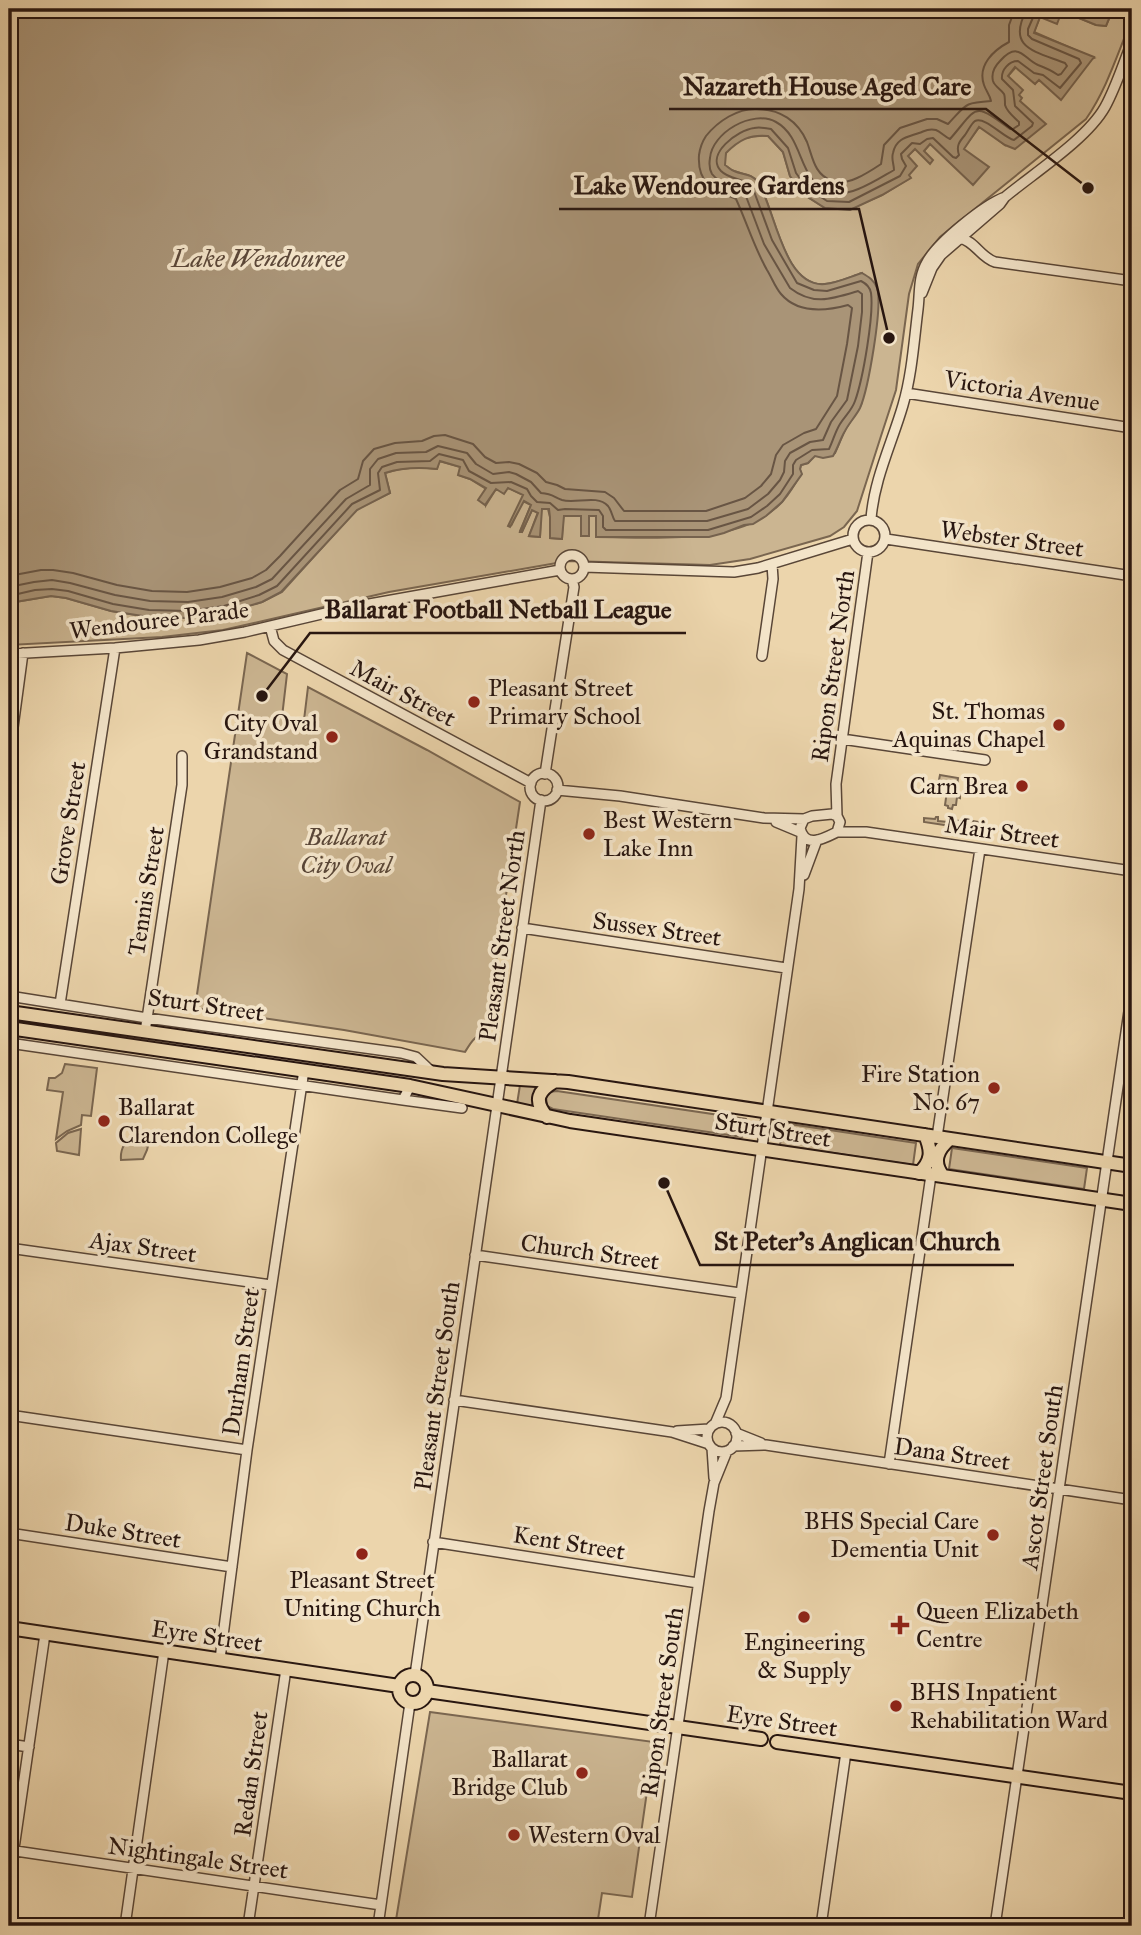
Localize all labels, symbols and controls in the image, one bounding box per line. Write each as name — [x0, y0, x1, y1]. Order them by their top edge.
callout: Nazareth House Aged Care — [669, 62, 986, 109]
text: Nazareth House Aged Care — [683, 70, 971, 103]
callout: Lake Wendouree Gardens — [559, 162, 859, 209]
text: Lake Wendouree Gardens — [573, 169, 845, 201]
water label: Lake Wendouree — [171, 242, 346, 274]
street label: Victoria Avenue — [941, 364, 1102, 418]
street label: Webster Street — [938, 514, 1086, 564]
street label: Ripon Street North — [805, 568, 861, 764]
callout: Ballarat Football Netball League — [310, 586, 686, 633]
text: Ballarat Football Netball League — [324, 593, 672, 626]
street label: Wendouree Parade — [68, 594, 250, 646]
street label: Mair Street — [345, 653, 461, 734]
place label: Pleasant Street Primary School — [488, 673, 642, 731]
marker: Pleasant Street Primary School — [466, 694, 482, 710]
place label: St. Thomas Aquinas Chapel — [892, 696, 1046, 754]
place label: City Oval Grandstand — [204, 708, 319, 766]
marker: St. Thomas Aquinas Chapel — [1051, 717, 1067, 733]
marker: City Oval Grandstand — [324, 729, 340, 745]
street label: Grove Street — [43, 759, 93, 887]
place label: Carn Brea — [910, 771, 1009, 801]
marker: Carn Brea — [1014, 778, 1030, 794]
place label: Best Western Lake Inn — [603, 805, 732, 863]
street label: Mair Street — [943, 809, 1062, 855]
park label: Ballarat City Oval — [300, 822, 394, 880]
street label: Tennis Street — [121, 824, 171, 958]
marker: Best Western Lake Inn — [581, 826, 597, 842]
street label: Pleasant Street North — [472, 828, 532, 1044]
street label: Sussex Street — [591, 905, 724, 953]
street label: Sturt Street — [146, 982, 267, 1028]
place label: Fire Station No. 67 — [861, 1059, 980, 1117]
marker: Fire Station No. 67 — [986, 1080, 1002, 1096]
place label: Ballarat Clarendon College — [118, 1092, 298, 1150]
street label: Sturt Street — [713, 1106, 834, 1154]
marker: Ballarat Clarendon College — [96, 1113, 112, 1129]
callout: St Peter's Anglican Church — [700, 1218, 1014, 1265]
street label: Ajax Street — [87, 1225, 199, 1269]
text: St Peter's Anglican Church — [714, 1225, 1001, 1258]
street label: Church Street — [519, 1227, 662, 1277]
street label: Pleasant Street South — [407, 1279, 467, 1493]
street label: Durham Street — [216, 1286, 266, 1438]
street label: Ascot Street South — [1014, 1383, 1070, 1572]
street label: Dana Street — [892, 1431, 1013, 1477]
place label: BHS Special Care Dementia Unit — [804, 1506, 980, 1564]
street label: Duke Street — [63, 1507, 184, 1555]
street label: Kent Street — [511, 1519, 628, 1567]
marker: BHS Special Care Dementia Unit — [985, 1527, 1001, 1543]
marker: Pleasant Street Uniting Church — [354, 1546, 370, 1562]
place label: Pleasant Street Uniting Church — [284, 1565, 441, 1623]
place label: Queen Elizabeth Centre — [916, 1596, 1079, 1654]
street label: Ripon Street South — [634, 1605, 690, 1799]
marker: Engineering & Supply — [796, 1609, 812, 1625]
street label: Eyre Street — [150, 1613, 265, 1659]
marker: Queen Elizabeth Centre — [890, 1615, 910, 1635]
place label: Engineering & Supply — [744, 1627, 865, 1685]
place label: BHS Inpatient Rehabilitation Ward — [910, 1677, 1108, 1735]
street label: Eyre Street — [725, 1698, 840, 1744]
marker: BHS Inpatient Rehabilitation Ward — [888, 1698, 904, 1714]
street label: Redan Street — [227, 1709, 275, 1839]
place label: Ballarat Bridge Club — [451, 1744, 568, 1802]
marker: Ballarat Bridge Club — [574, 1765, 590, 1781]
place label: Western Oval — [528, 1820, 661, 1850]
marker: Western Oval — [506, 1827, 522, 1843]
street label: Nightingale Street — [106, 1830, 291, 1886]

